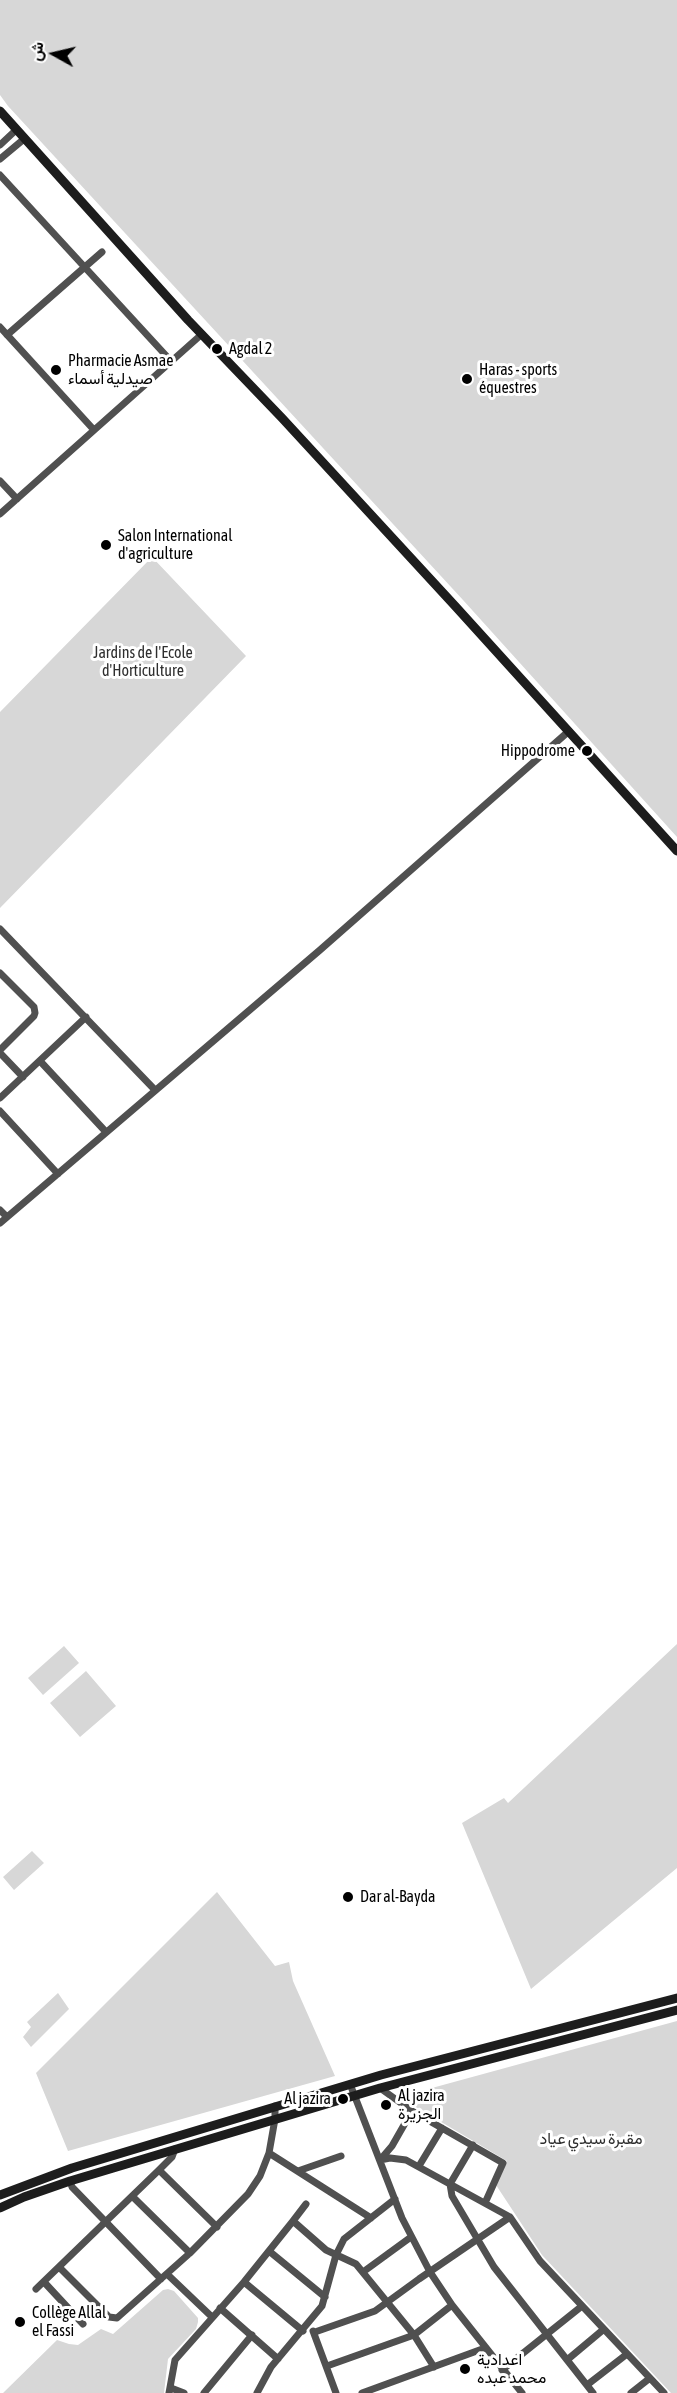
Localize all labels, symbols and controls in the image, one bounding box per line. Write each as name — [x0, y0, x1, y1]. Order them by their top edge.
north arrow — [24, 24, 84, 84]
text: ش — [26, 41, 46, 62]
place label: Agdal 2 — [229, 339, 272, 359]
marker: Agdal 2 — [210, 342, 224, 356]
place label: Pharmacie Asmae صيدلية أسماء — [68, 351, 173, 389]
place label: Haras - sports équestres — [479, 360, 557, 398]
marker: Pharmacie Asmae صيدلية أسماء — [49, 363, 63, 377]
marker: Haras - sports équestres — [460, 372, 474, 386]
place label: Salon International d'agriculture — [118, 526, 232, 564]
marker: Salon International d'agriculture — [99, 538, 113, 552]
park label: Jardins de I'Ecole d'Horticulture — [93, 643, 193, 681]
place label: Hippodrome — [501, 741, 575, 761]
marker: Hippodrome — [580, 744, 594, 758]
place label: Dar al-Bayda — [360, 1887, 435, 1907]
marker: Dar al-Bayda — [341, 1890, 355, 1904]
place label: Al jazira الجزيرة — [398, 2086, 445, 2124]
place label: Al jazira — [284, 2089, 331, 2109]
marker: Al jazira — [336, 2092, 350, 2106]
marker: Al jazira الجزيرة — [379, 2098, 393, 2112]
park label: مقبرة سيدي عياد — [539, 2129, 643, 2149]
place label: Collège Allal el Fassi — [32, 2303, 106, 2341]
marker: Collège Allal el Fassi — [13, 2315, 27, 2329]
place label: اعدادية محمد عبده — [477, 2350, 546, 2388]
marker: اعدادية محمد عبده — [458, 2362, 472, 2376]

